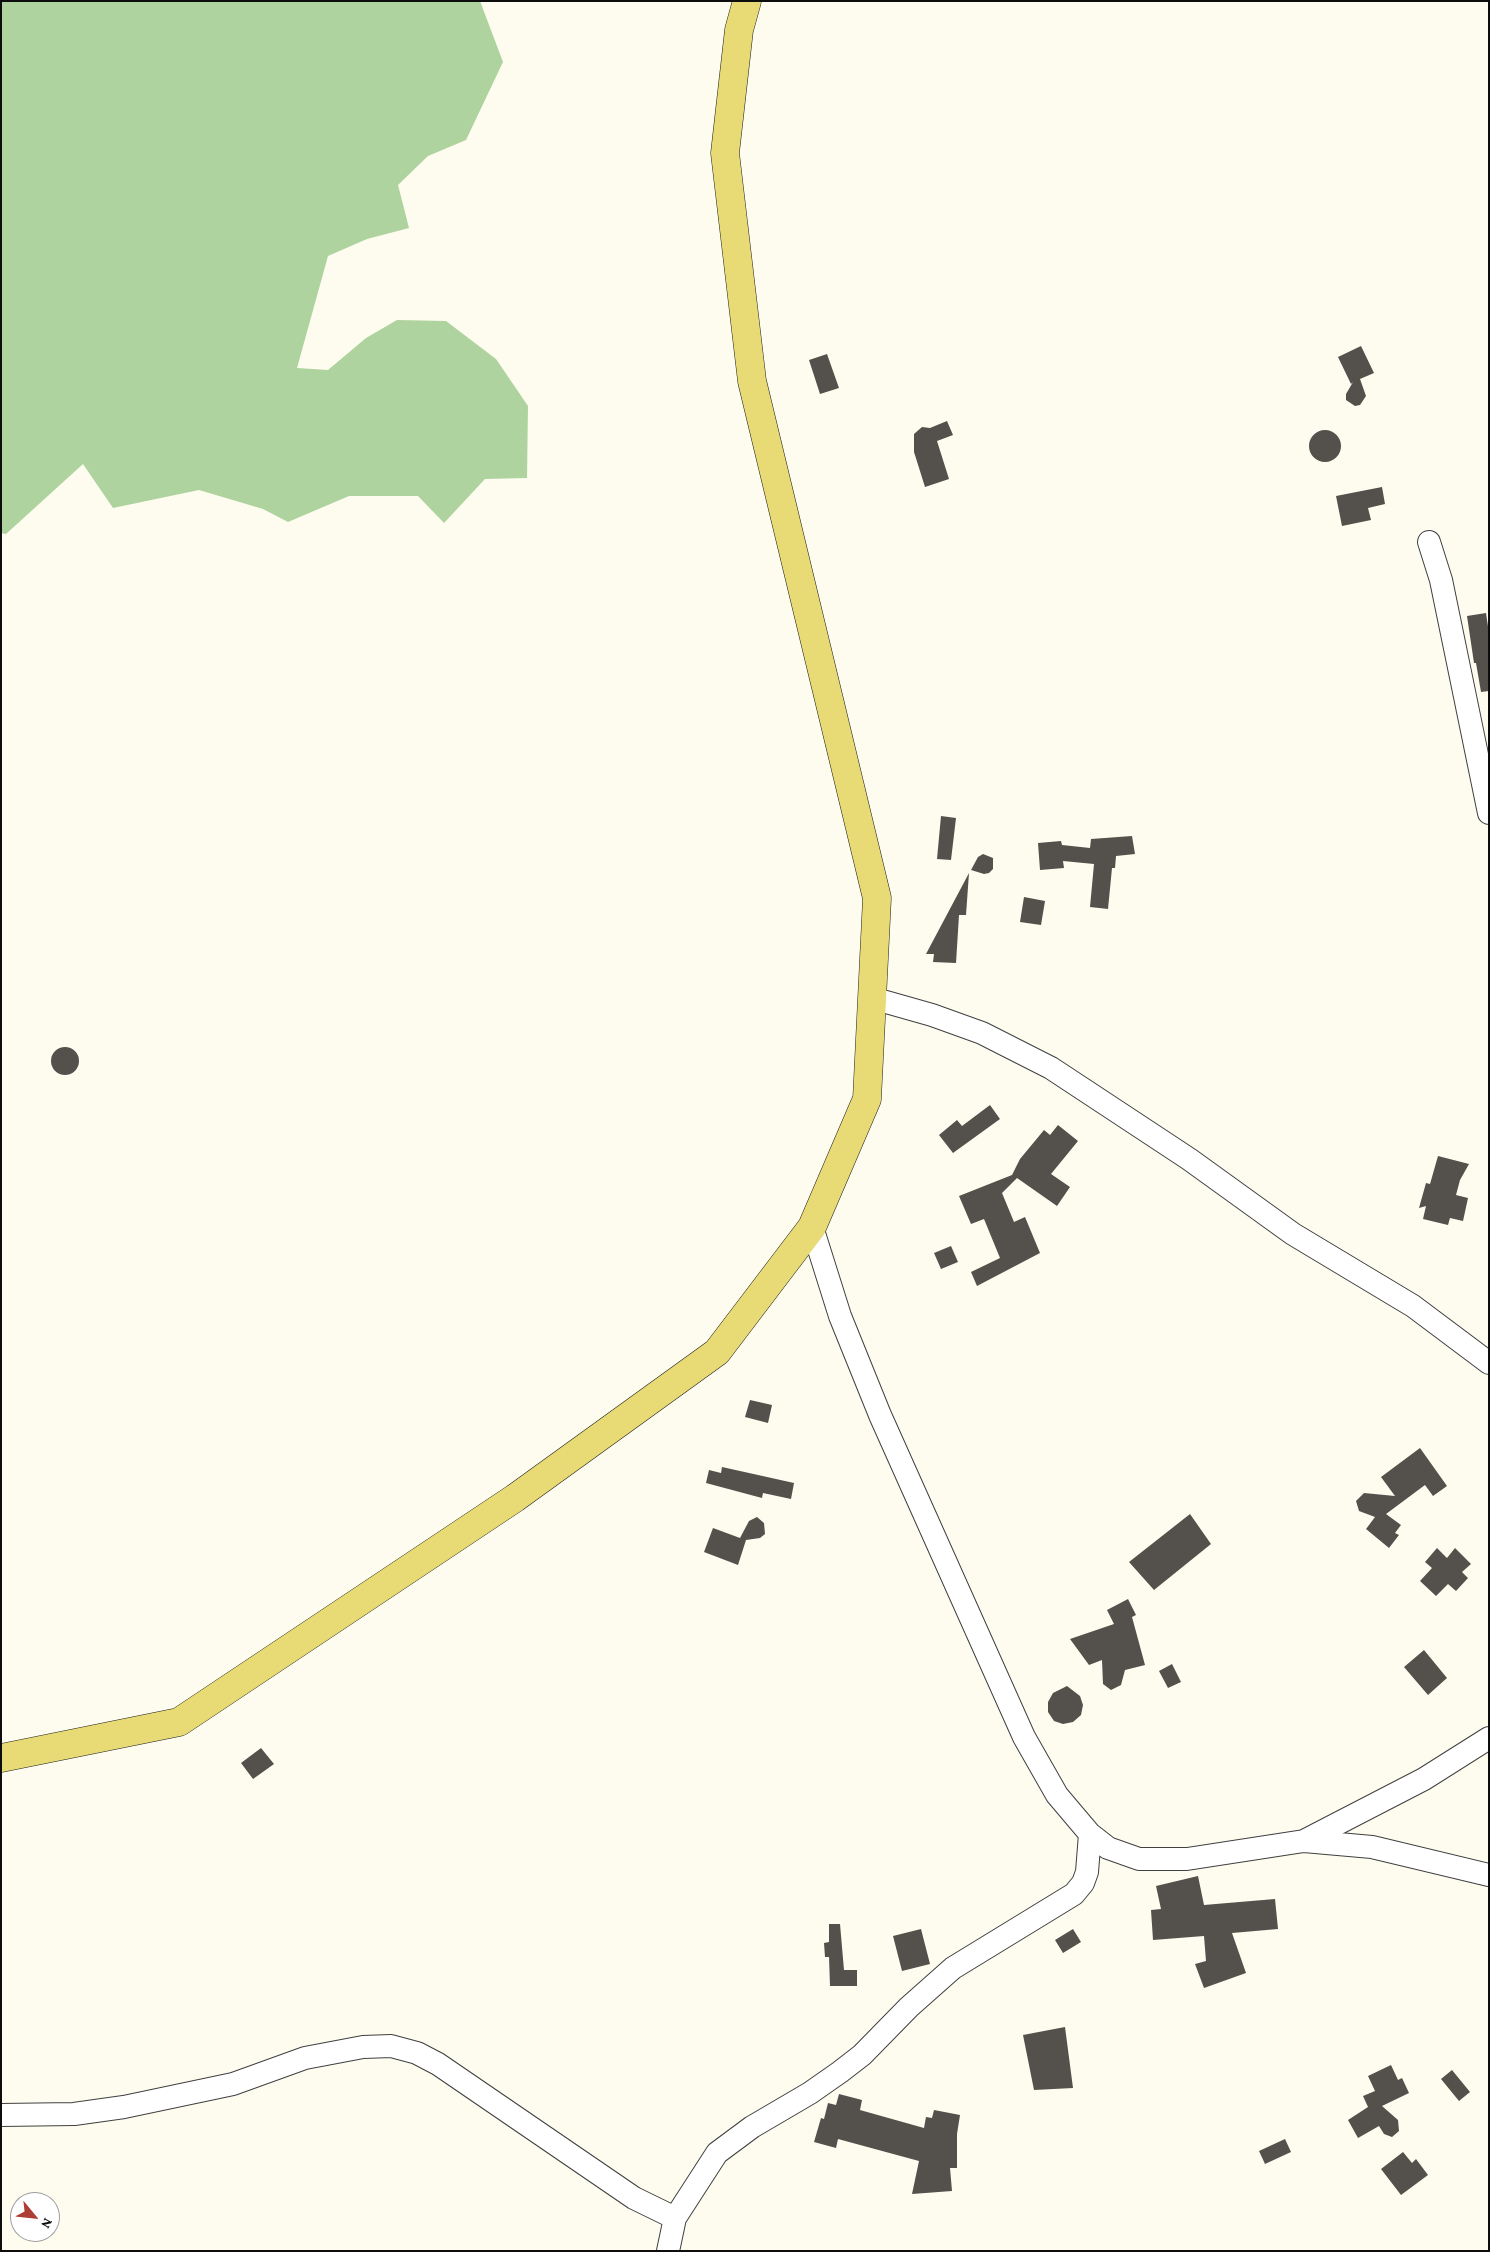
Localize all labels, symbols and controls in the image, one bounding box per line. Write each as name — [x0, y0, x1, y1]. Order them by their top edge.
north arrow — [10, 2192, 60, 2242]
text: N — [38, 2216, 57, 2232]

